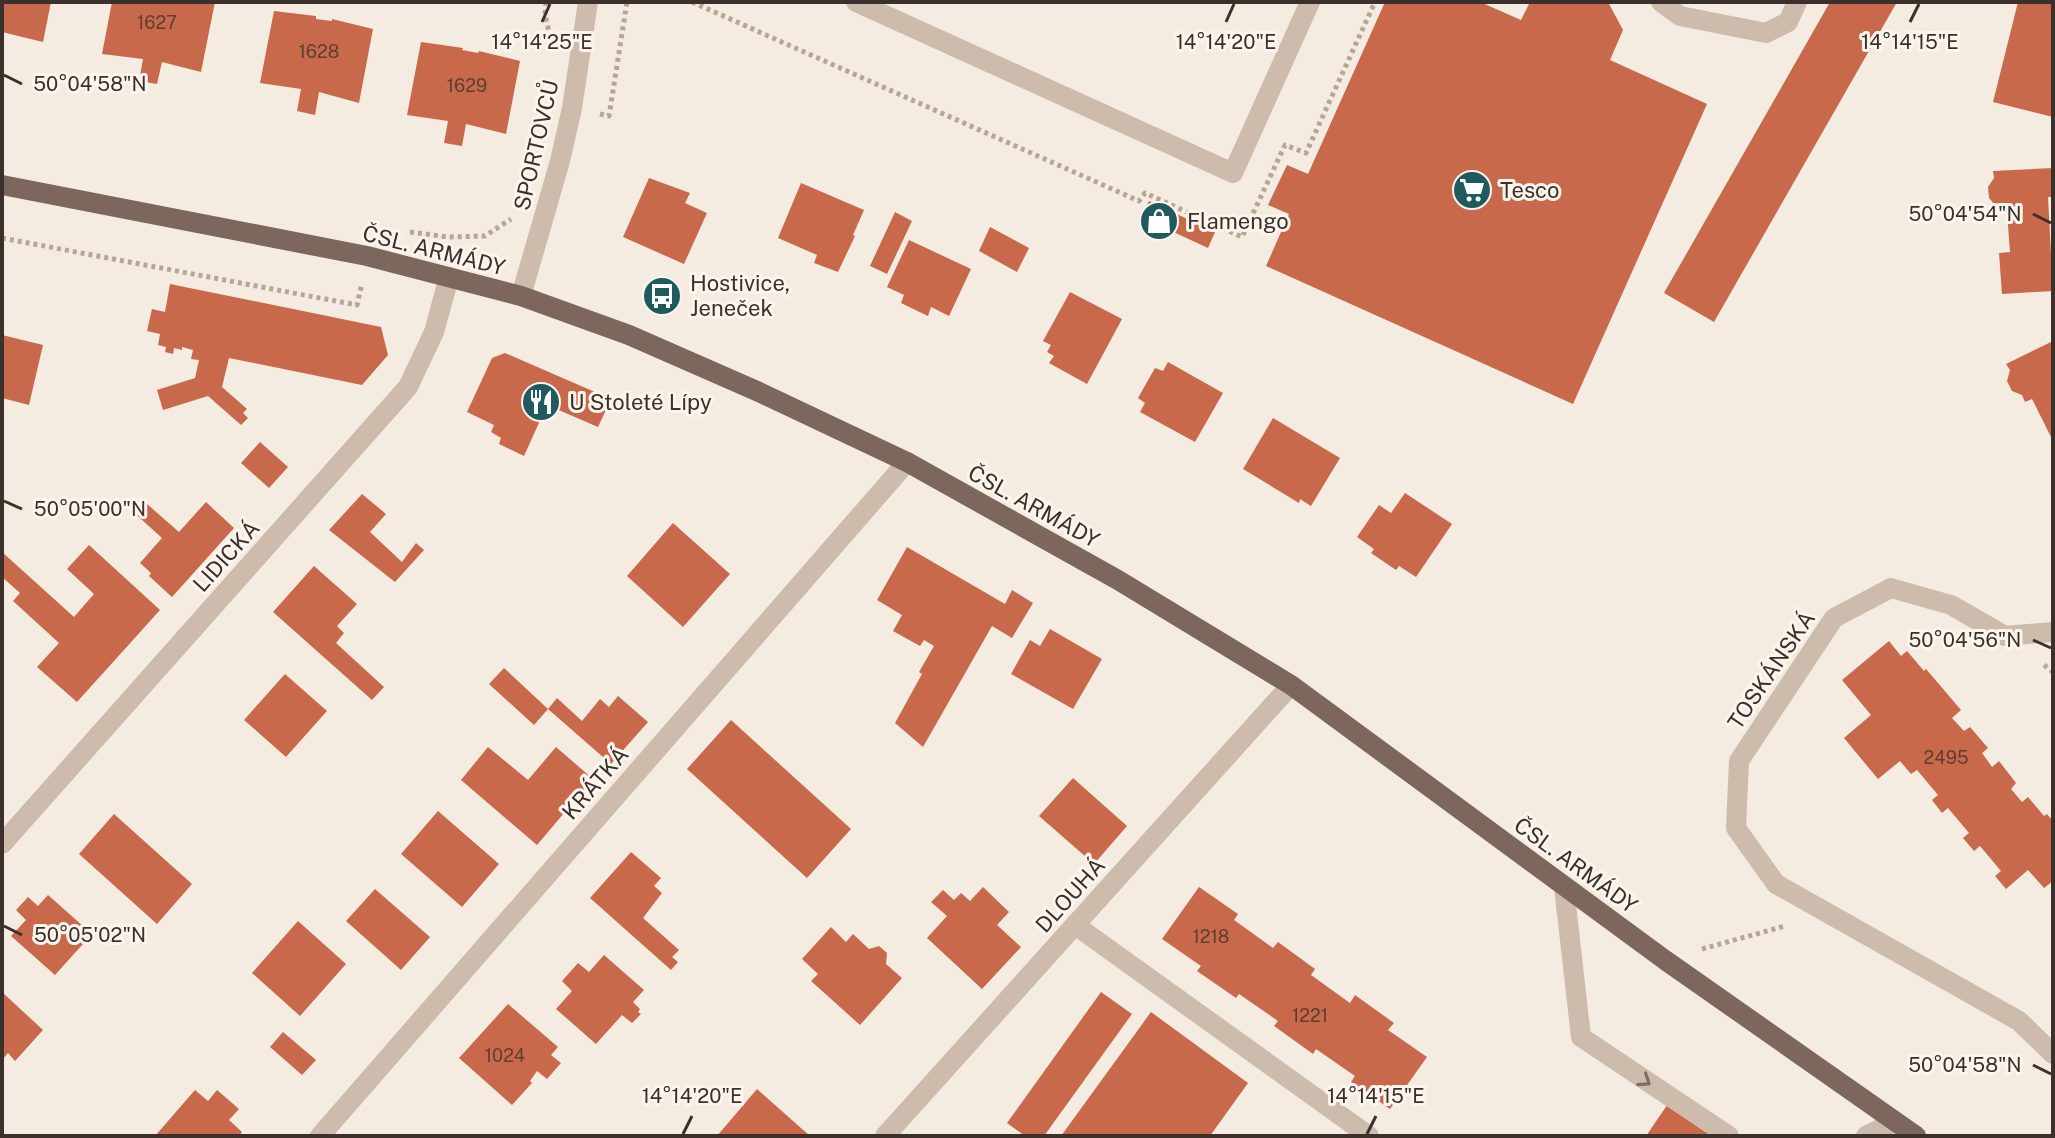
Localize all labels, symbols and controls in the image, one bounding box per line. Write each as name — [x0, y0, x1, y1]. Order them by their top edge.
house number: 1627 — [137, 12, 177, 33]
text: 14°14'25"E — [491, 30, 593, 54]
text: 14°14'20"E — [1176, 30, 1276, 54]
text: 14°14'15"E — [1861, 30, 1959, 54]
house number: 1628 — [299, 41, 339, 62]
text: 50°04'58"N — [33, 72, 147, 96]
house number: 1629 — [447, 75, 487, 96]
street label: SPORTOVCŮ — [506, 77, 564, 213]
supermarket icon: Tesco — [1451, 169, 1493, 211]
place label: Tesco — [1500, 177, 1559, 203]
shop icon: Flamengo — [1138, 200, 1180, 242]
text: 50°04'54"N — [1908, 202, 2022, 226]
place label: Flamengo — [1187, 208, 1289, 234]
street label: ČSL. ARMÁDY — [360, 220, 509, 280]
place label: Hostivice, Jeneček — [690, 270, 790, 321]
bus stop icon: Hostivice, Jeneček — [641, 275, 683, 317]
restaurant icon: U Stoleté Lípy — [520, 381, 562, 423]
place label: U Stoleté Lípy — [569, 389, 712, 415]
street label: ČSL. ARMÁDY — [964, 459, 1105, 553]
text: 50°05'00"N — [34, 497, 146, 521]
street label: LIDICKÁ — [187, 515, 265, 597]
street label: TOSKÁNSKÁ — [1722, 606, 1820, 734]
text: 50°04'56"N — [1909, 628, 2021, 652]
street label: KRÁTKÁ — [556, 741, 634, 825]
house number: 2495 — [1924, 747, 1968, 768]
street label: ČSL. ARMÁDY — [1509, 812, 1643, 919]
street label: DLOUHÁ — [1030, 852, 1110, 938]
text: 50°05'02"N — [34, 923, 146, 947]
house number: 1218 — [1192, 926, 1230, 947]
house number: 1221 — [1292, 1005, 1328, 1026]
house number: 1024 — [485, 1045, 525, 1066]
text: 50°04'58"N — [1908, 1053, 2022, 1077]
one-way arrow — [1637, 1071, 1651, 1086]
text: 14°14'20"E — [642, 1084, 742, 1108]
text: 14°14'15"E — [1327, 1084, 1425, 1108]

